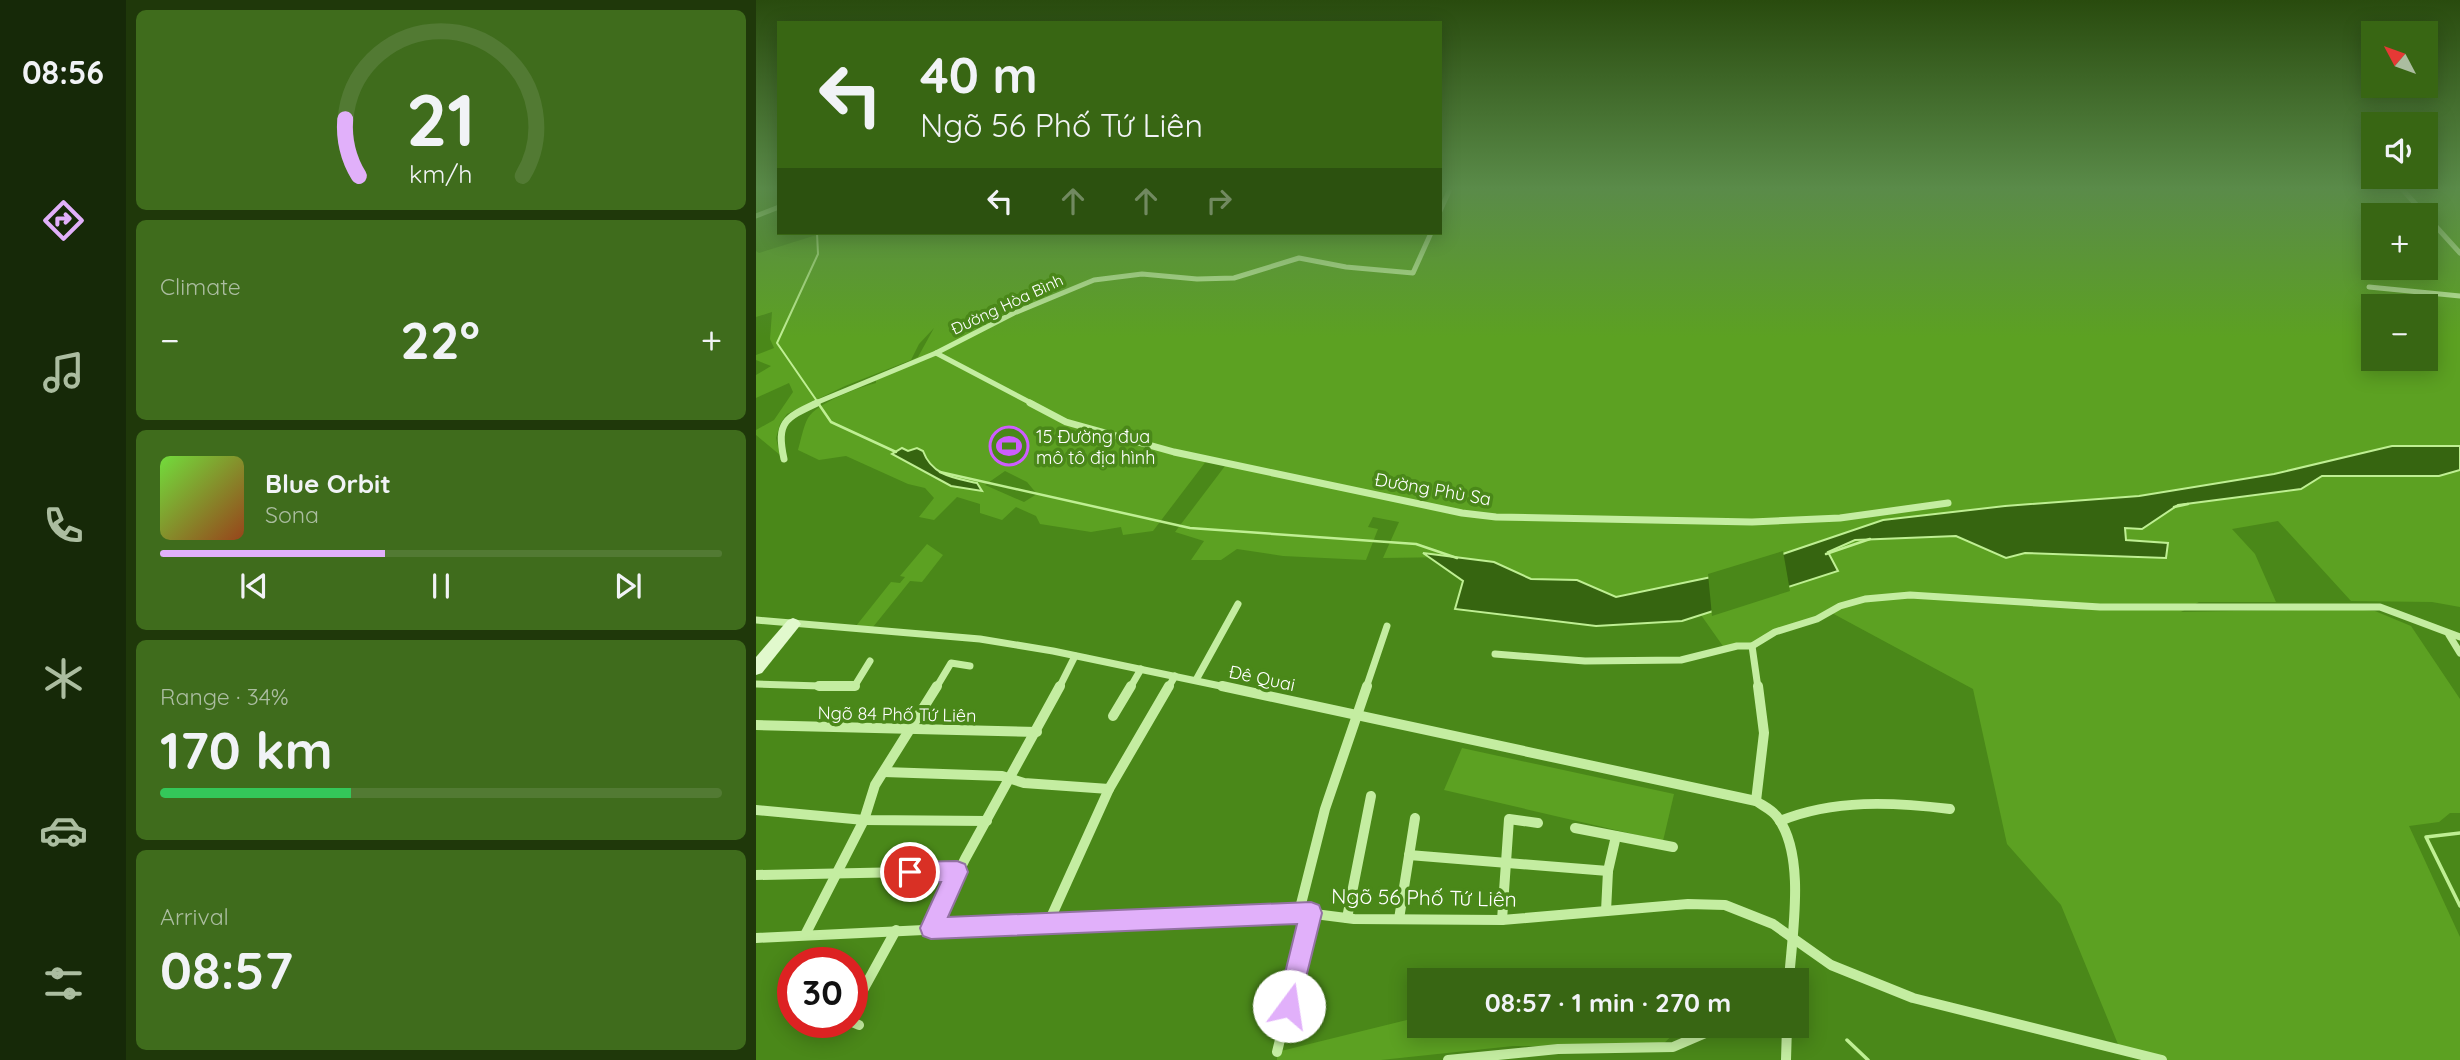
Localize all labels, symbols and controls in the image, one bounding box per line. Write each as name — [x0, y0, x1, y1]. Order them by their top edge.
north arrow — [2361, 21, 2438, 98]
map controls — [2361, 21, 2438, 371]
text: 40 m — [920, 44, 1038, 105]
icon: left — [805, 49, 896, 140]
text: 08:56 — [22, 52, 104, 92]
text: 21 — [406, 73, 476, 164]
text: Ngõ 56 Phố Tứ Liên — [920, 105, 1203, 145]
button: sound — [2361, 112, 2438, 189]
text: km/h — [409, 158, 473, 189]
icon: left — [981, 182, 1019, 220]
icon: ahead — [1054, 182, 1092, 220]
icon: ahead — [1127, 182, 1165, 220]
icon: right — [1200, 182, 1238, 220]
icon: directions — [39, 196, 88, 245]
button: + — [2361, 203, 2438, 280]
street label: Đường Hòa Bình — [948, 269, 1066, 339]
text: Climate — [160, 272, 241, 301]
button: − — [2361, 294, 2438, 371]
text: 22° — [400, 307, 480, 372]
text: − — [160, 316, 180, 364]
text: + — [701, 316, 722, 364]
icon: music — [39, 348, 88, 397]
sports icon: 15 Đường đua mô tô địa hình — [988, 425, 1030, 467]
place label: 15 Đường đua mô tô địa hình — [1036, 425, 1155, 469]
text: Blue Orbit — [265, 467, 391, 500]
street label: Đường Phù Sa — [1373, 467, 1493, 511]
text: Sona — [265, 500, 319, 529]
icon: phone — [39, 501, 88, 550]
icon: previous — [235, 567, 273, 605]
icon: pause — [422, 567, 460, 605]
icon: next — [609, 567, 647, 605]
icon: climate — [39, 654, 88, 703]
street label: Đê Quai — [1227, 660, 1297, 696]
text: Range · 34% — [160, 682, 289, 711]
street label: Ngõ 84 Phố Tứ Liên — [817, 701, 977, 727]
text: 170 km — [160, 717, 333, 782]
icon: car — [39, 806, 88, 855]
pin — [880, 842, 940, 902]
icon: arrive — [891, 853, 929, 891]
street label: Ngõ 56 Phố Tứ Liên — [1331, 882, 1517, 912]
text: Arrival — [160, 902, 229, 931]
text: 08:57 — [160, 937, 293, 1002]
speed limit sign: 30 — [777, 947, 868, 1038]
icon: filters — [39, 959, 88, 1008]
position arrow — [1252, 969, 1326, 1043]
text: 08:57 · 1 min · 270 m — [1485, 986, 1731, 1019]

